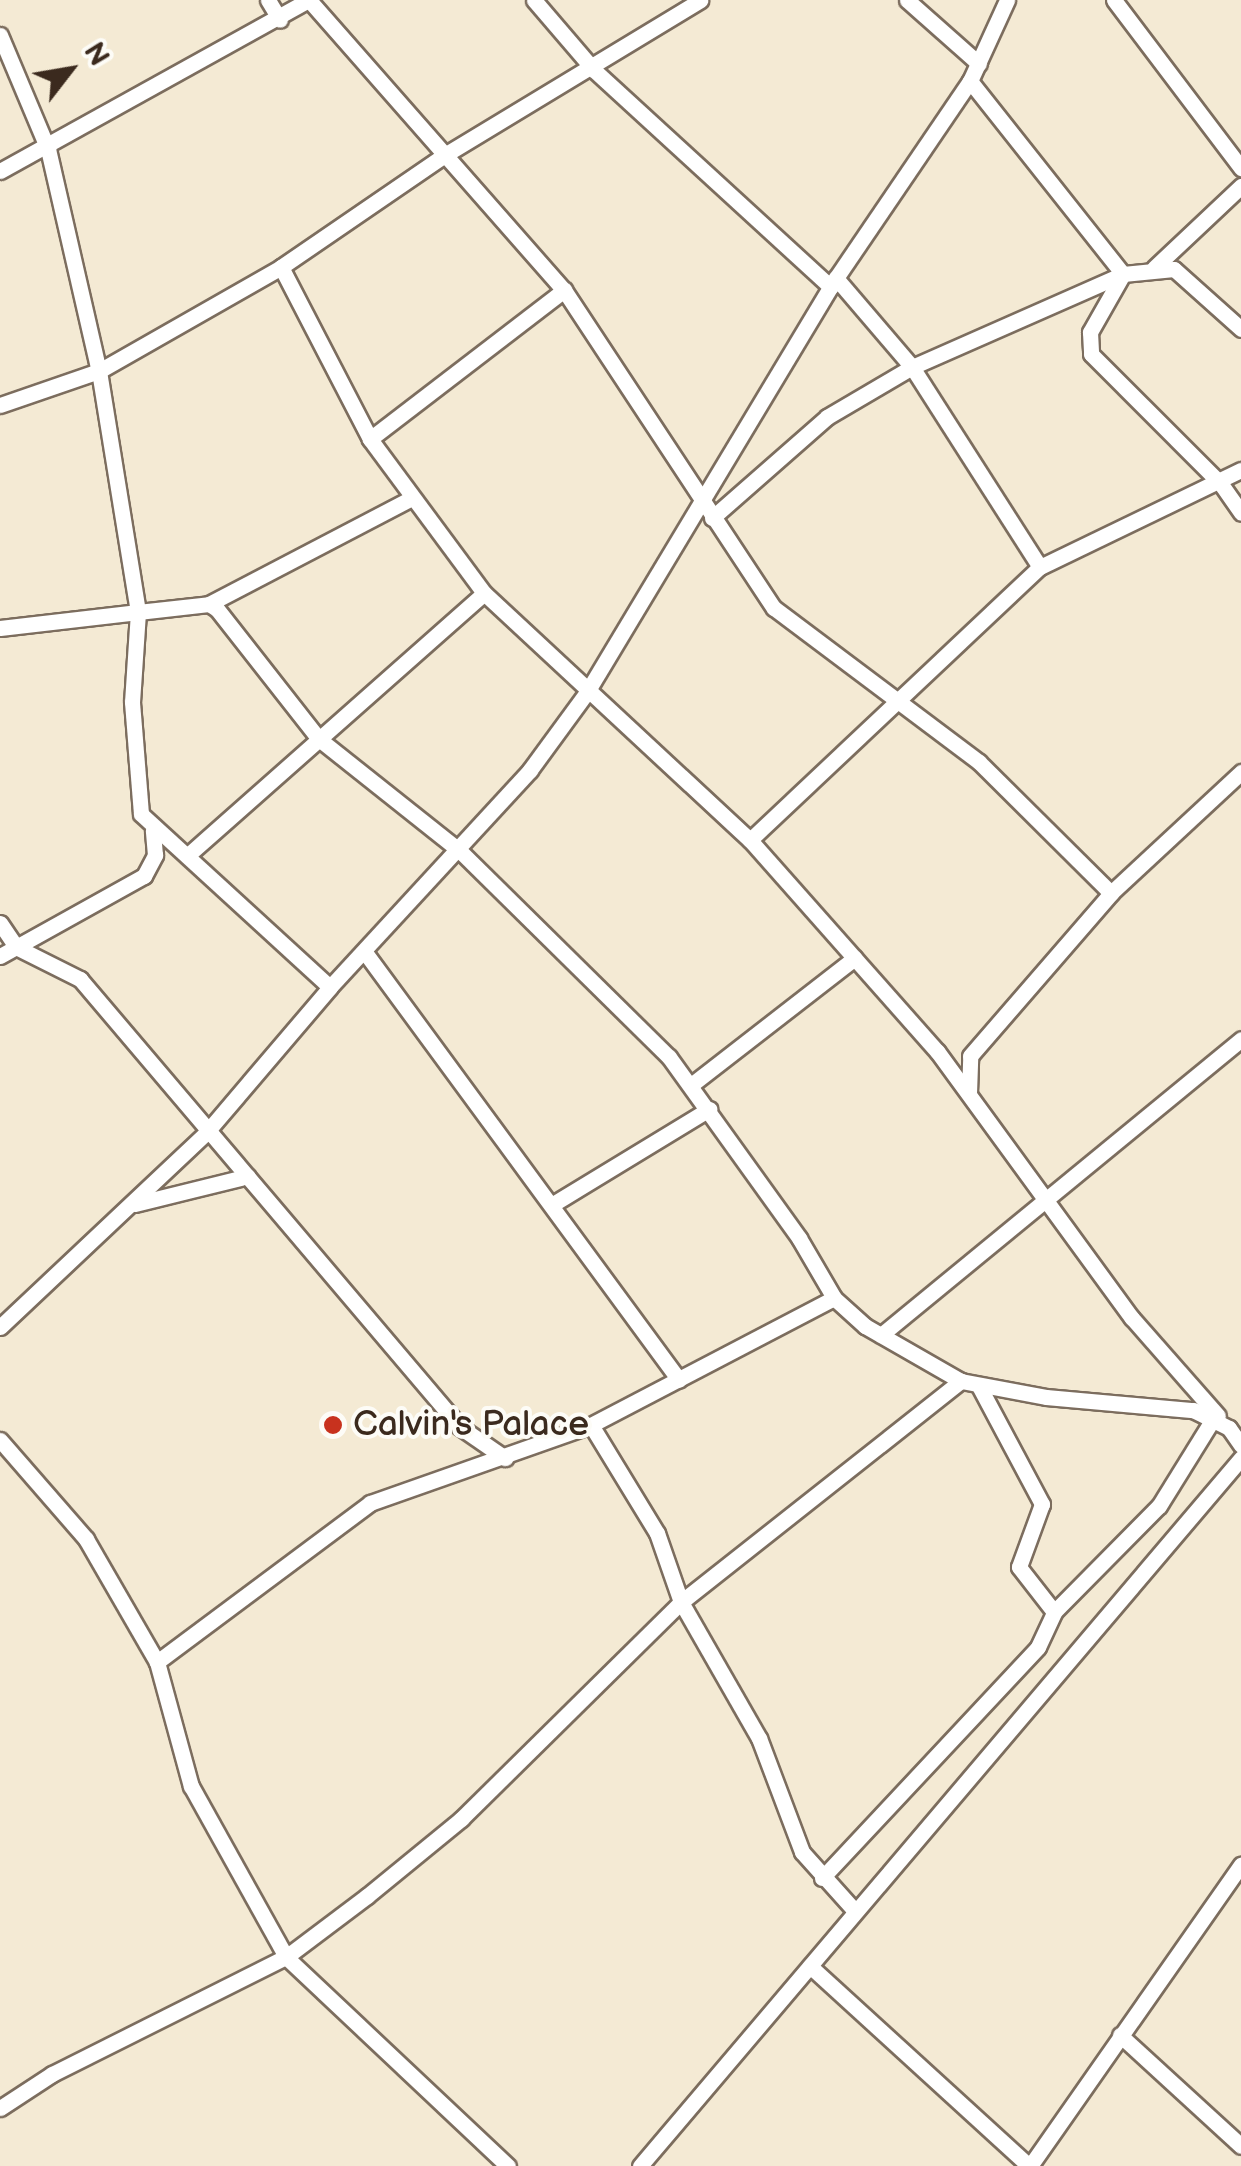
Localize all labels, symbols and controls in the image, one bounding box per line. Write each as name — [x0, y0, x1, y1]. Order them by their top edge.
north arrow — [20, 20, 120, 120]
text: N — [77, 37, 116, 72]
place label: Calvin's Palace — [353, 1404, 589, 1446]
marker: Calvin's Palace — [322, 1414, 344, 1436]

